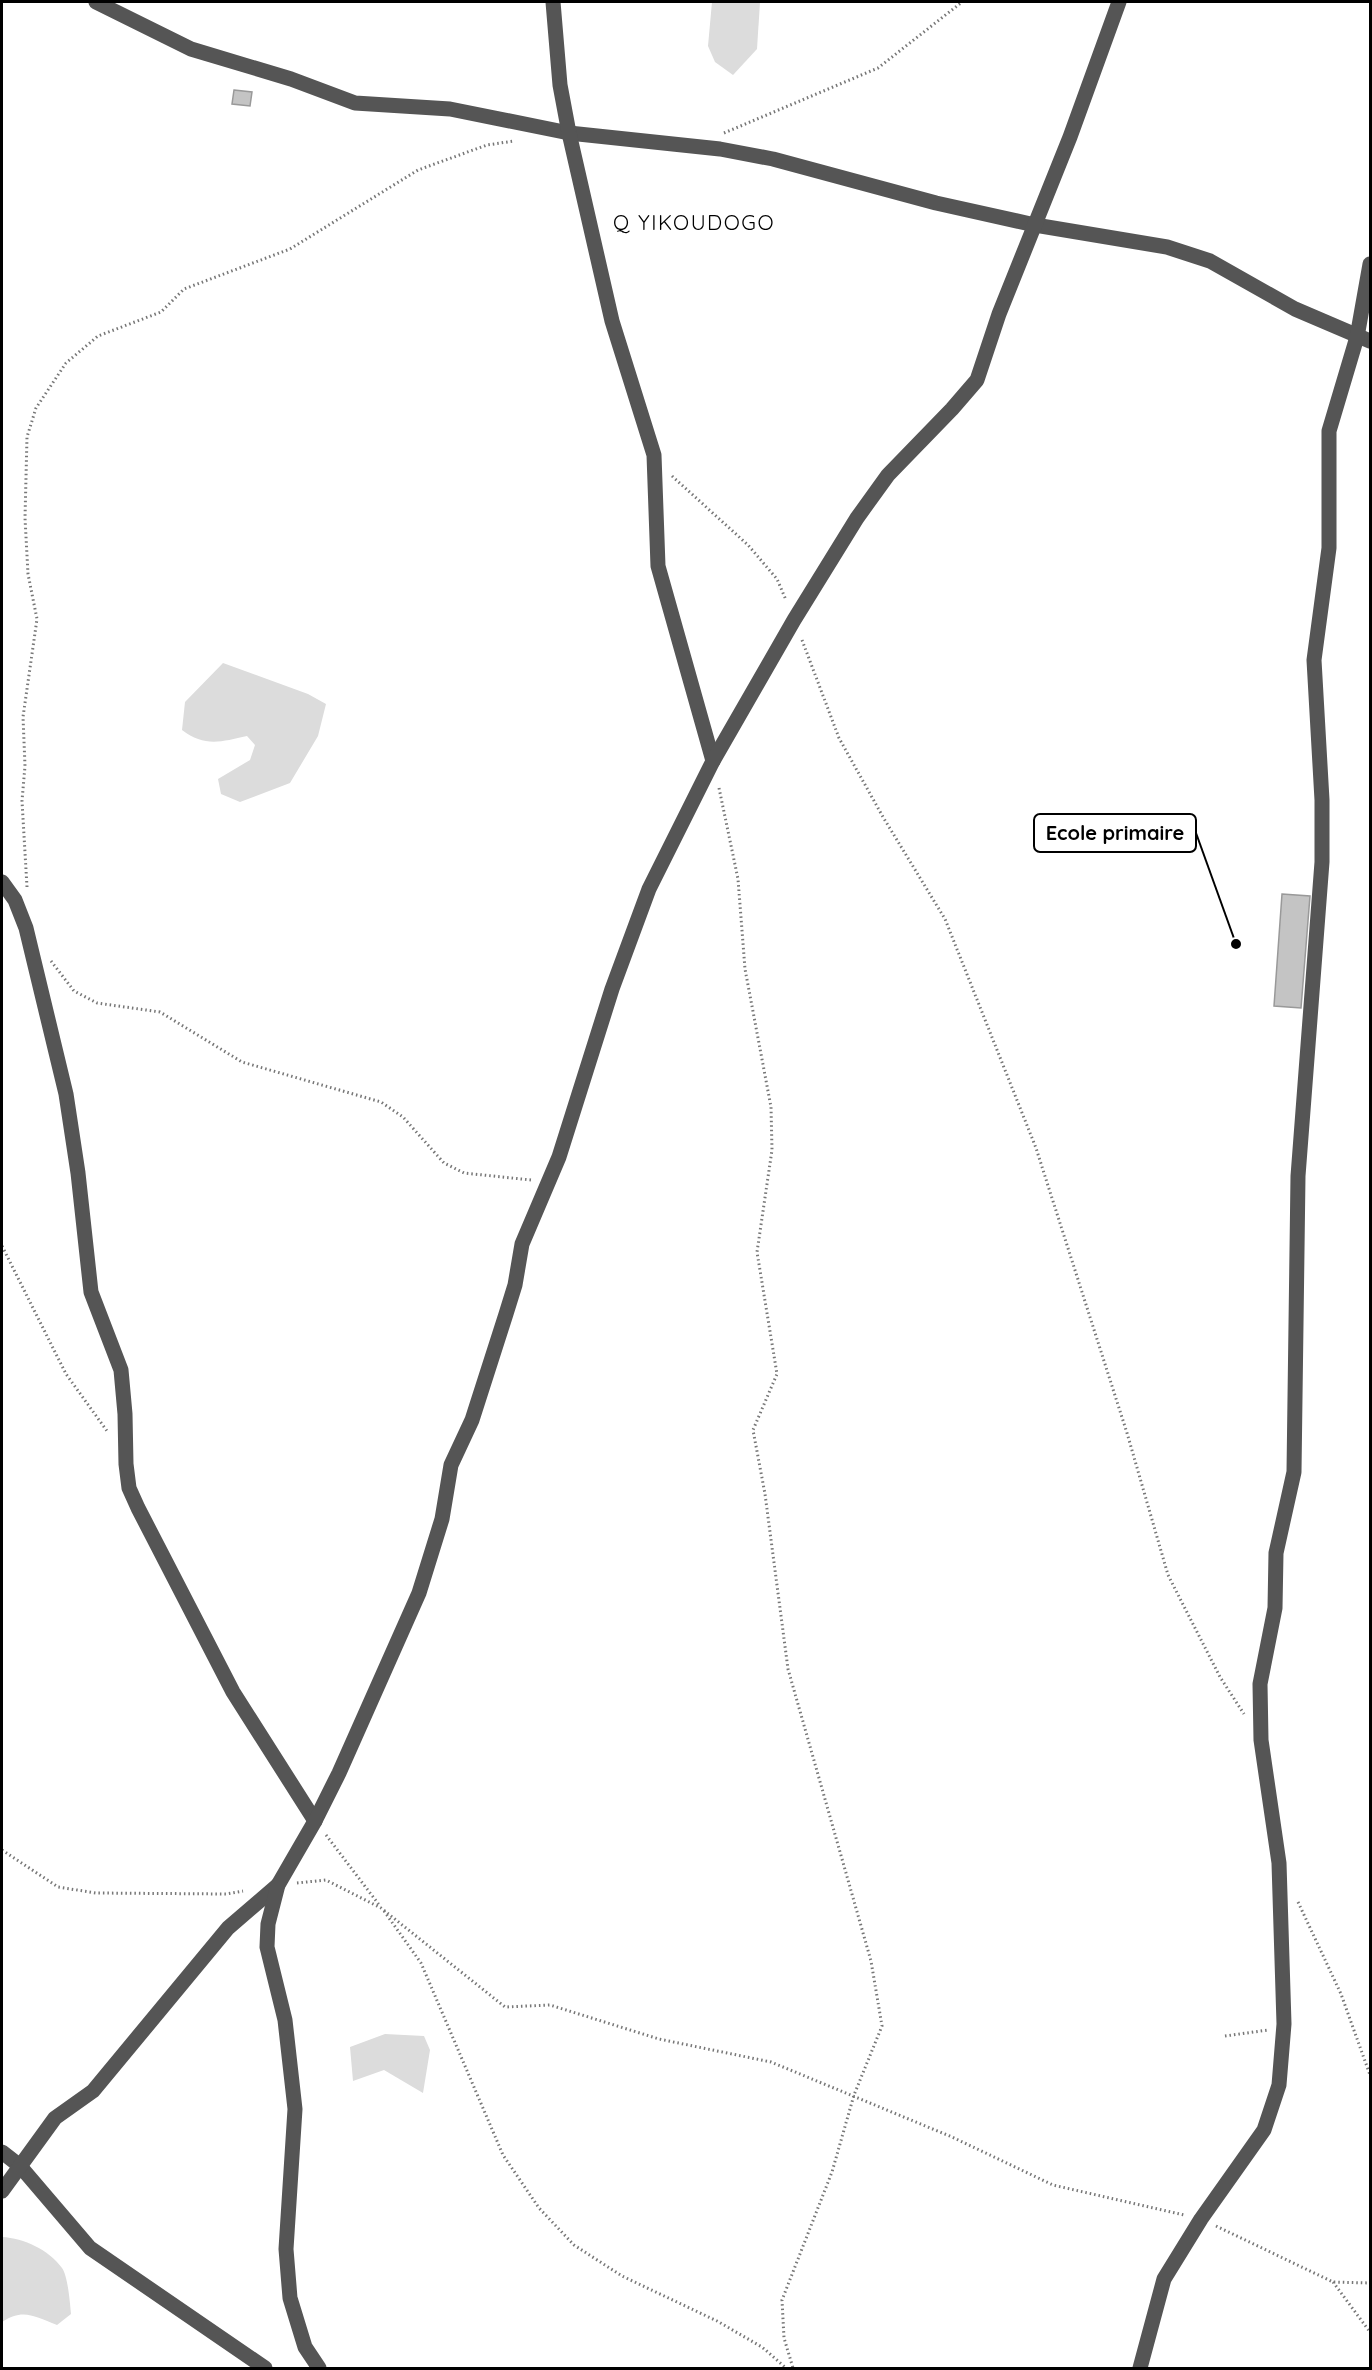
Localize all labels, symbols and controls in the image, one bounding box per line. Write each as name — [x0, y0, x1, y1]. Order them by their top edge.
district label: Q YIKOUDOGO — [613, 209, 775, 235]
callout: Ecole primaire — [1034, 814, 1196, 852]
text: Ecole primaire — [1046, 820, 1184, 845]

